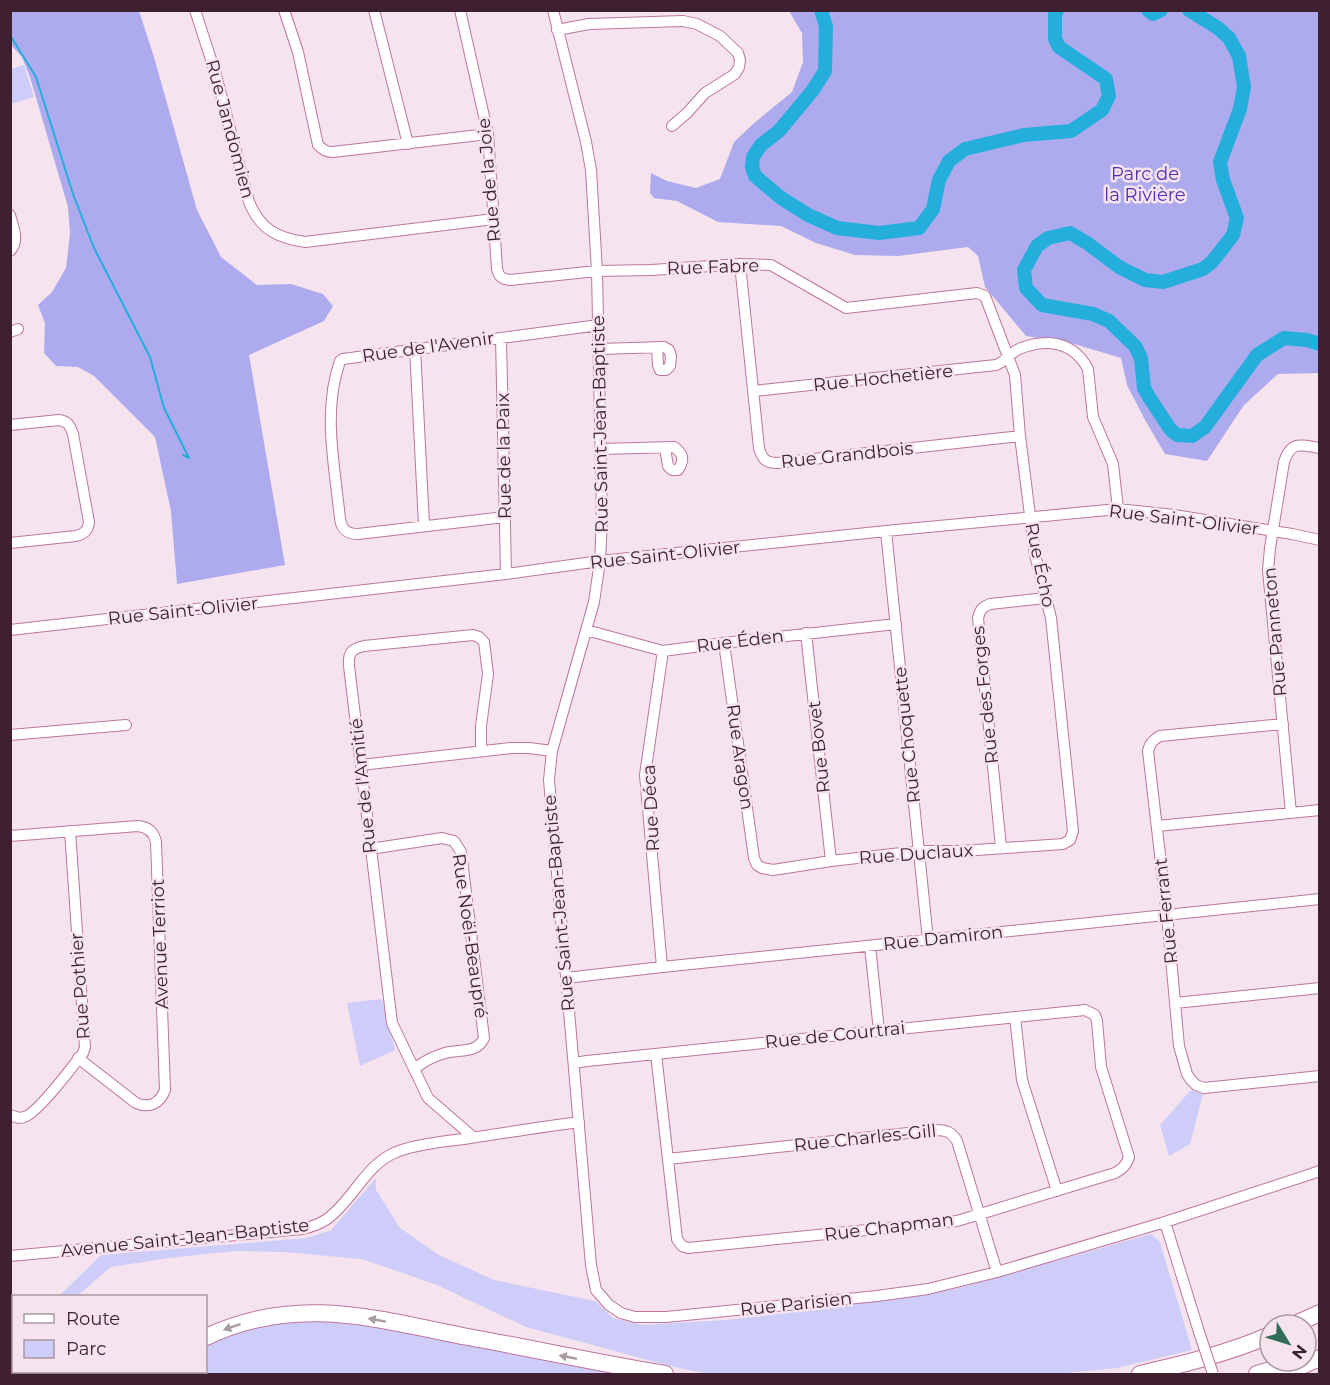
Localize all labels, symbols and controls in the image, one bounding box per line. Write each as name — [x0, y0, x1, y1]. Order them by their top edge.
street label: Rue Jandomien — [201, 57, 259, 201]
street label: Rue de la Joie — [473, 117, 505, 243]
park label: Parc de la Rivière — [1104, 163, 1186, 206]
street label: Rue Fabre — [666, 254, 760, 280]
street label: Rue Saint-Jean-Baptiste — [587, 315, 613, 533]
street label: Rue de l'Avenir — [361, 327, 495, 367]
street label: Rue Hochetière — [812, 360, 954, 396]
street label: Rue de la Paix — [492, 392, 516, 519]
street label: Rue Grandbois — [780, 437, 915, 473]
street label: Rue Saint-Olivier — [1108, 500, 1260, 540]
street label: Rue Écho — [1020, 521, 1060, 609]
street label: Rue Saint-Olivier — [589, 536, 741, 574]
street label: Rue Panneton — [1258, 566, 1292, 698]
street label: Rue Saint-Olivier — [107, 592, 259, 630]
street label: Rue Éden — [695, 625, 785, 657]
street label: Rue des Forges — [967, 625, 1003, 765]
street label: Rue Choquette — [889, 666, 925, 804]
street label: Rue Bovet — [803, 700, 835, 794]
street label: Rue Aragon — [722, 703, 758, 811]
street label: Rue de l'Amitié — [345, 717, 381, 855]
street label: Rue Déca — [638, 764, 664, 852]
street label: Rue Saint-Jean-Baptiste — [539, 794, 579, 1012]
street label: Rue Duclaux — [858, 839, 974, 869]
street label: Rue Noël-Beaupré — [448, 852, 492, 1020]
street label: Rue Ferrant — [1150, 857, 1182, 965]
street label: Avenue Terriot — [147, 878, 173, 1010]
street label: Rue Damiron — [882, 921, 1004, 955]
street label: Rue Pothier — [65, 932, 95, 1040]
street label: Rue de Courtrai — [764, 1017, 906, 1053]
street label: Rue Charles-Gill — [793, 1120, 937, 1156]
street label: Rue Chapman — [823, 1208, 955, 1246]
street label: Avenue Saint-Jean-Baptiste — [60, 1214, 310, 1262]
street label: Rue Parisien — [739, 1287, 853, 1321]
legend — [12, 1295, 207, 1373]
text: Route — [66, 1308, 120, 1330]
north arrow — [1258, 1313, 1318, 1373]
one-way arrow — [367, 1315, 386, 1324]
one-way arrow — [223, 1322, 241, 1332]
text: Parc — [66, 1338, 106, 1360]
text: N — [1288, 1341, 1311, 1363]
one-way arrow — [559, 1352, 578, 1361]

